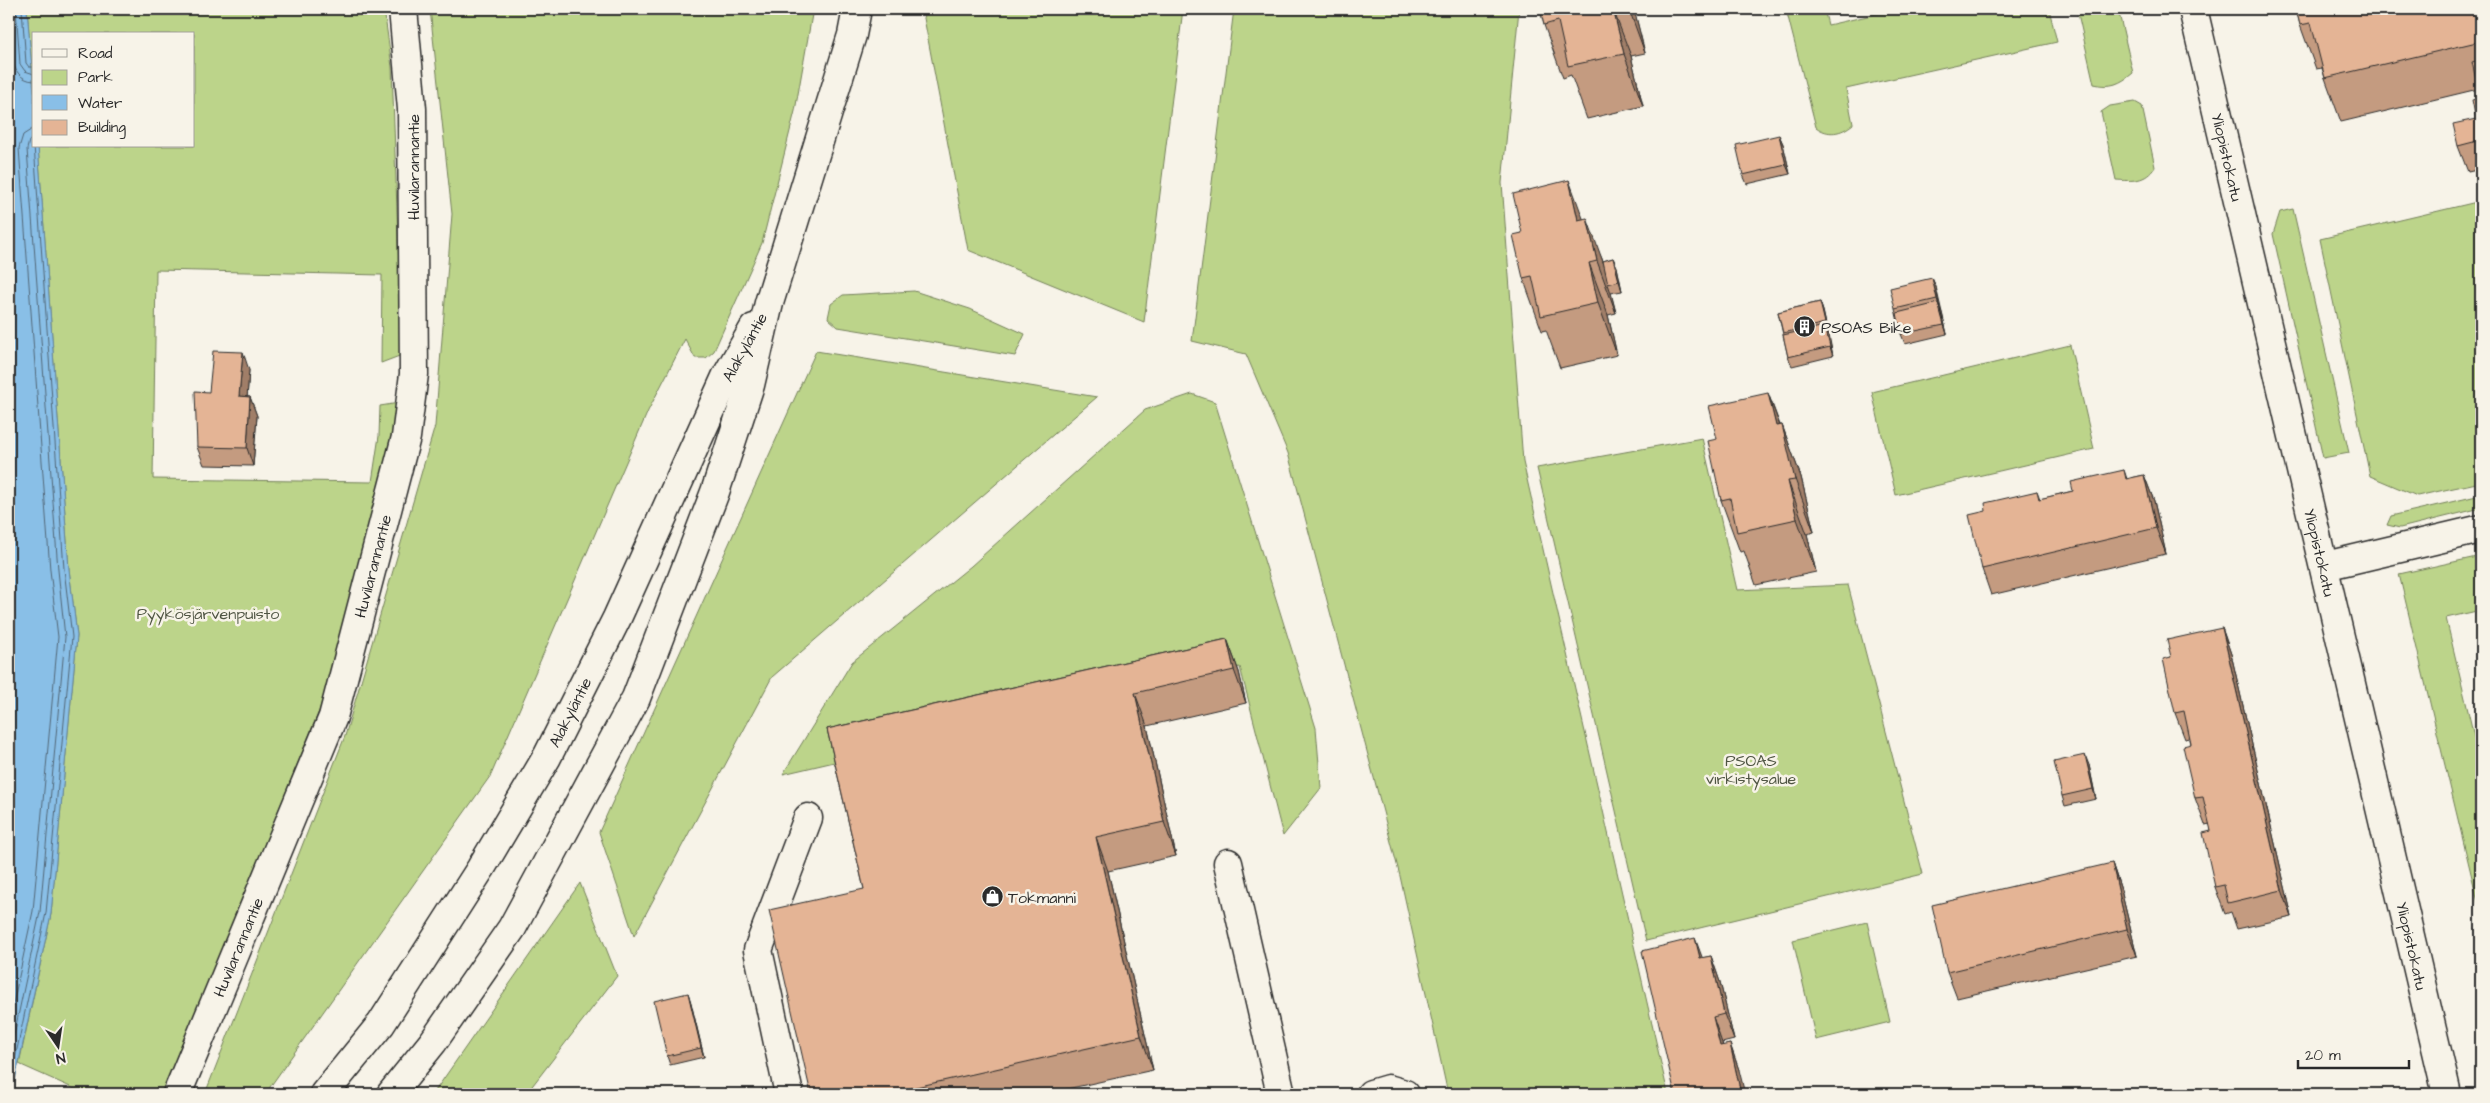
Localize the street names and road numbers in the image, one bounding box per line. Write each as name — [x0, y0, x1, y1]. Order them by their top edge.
street label: Yliopistokatu — [2206, 111, 2248, 203]
street label: Huvilarannantie — [403, 114, 425, 220]
street label: Alakyläntie — [717, 309, 774, 386]
street label: Yliopistokatu — [2298, 506, 2340, 599]
street label: Huvilarannantie — [349, 512, 397, 620]
street label: Alakyläntie — [544, 673, 598, 751]
street label: Huvilarannantie — [208, 894, 269, 1001]
street label: Yliopistokatu — [2390, 900, 2432, 992]

